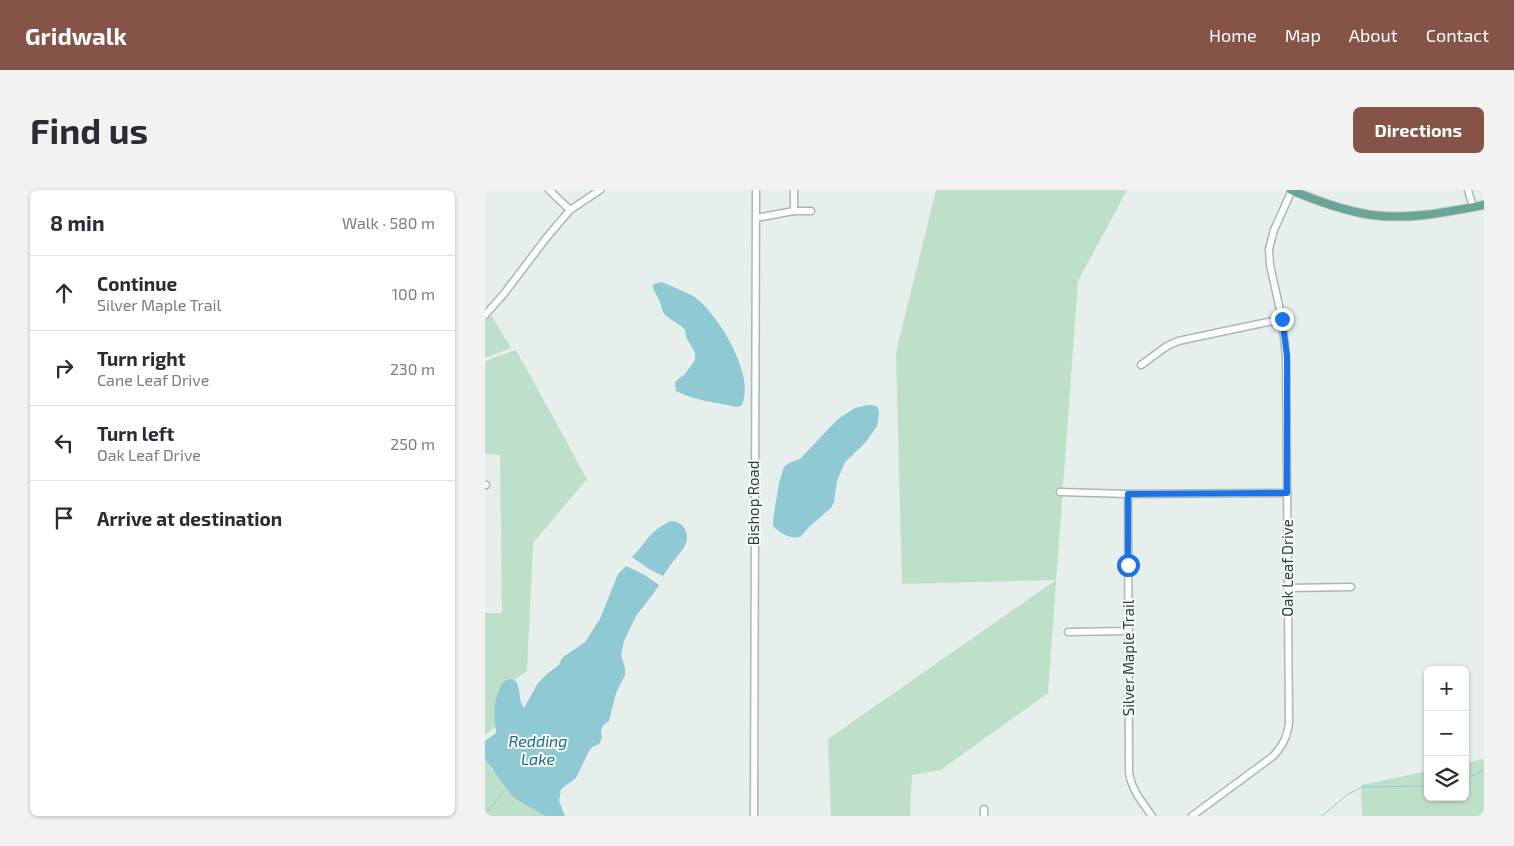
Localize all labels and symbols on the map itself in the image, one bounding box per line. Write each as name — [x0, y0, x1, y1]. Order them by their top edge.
route end — [1271, 308, 1294, 331]
street label: Bishop Road — [744, 461, 762, 545]
street label: Oak Leaf Drive — [1278, 519, 1296, 617]
route start — [1117, 554, 1140, 577]
street label: Silver Maple Trail — [1119, 599, 1137, 716]
water label: Redding Lake — [508, 731, 568, 768]

